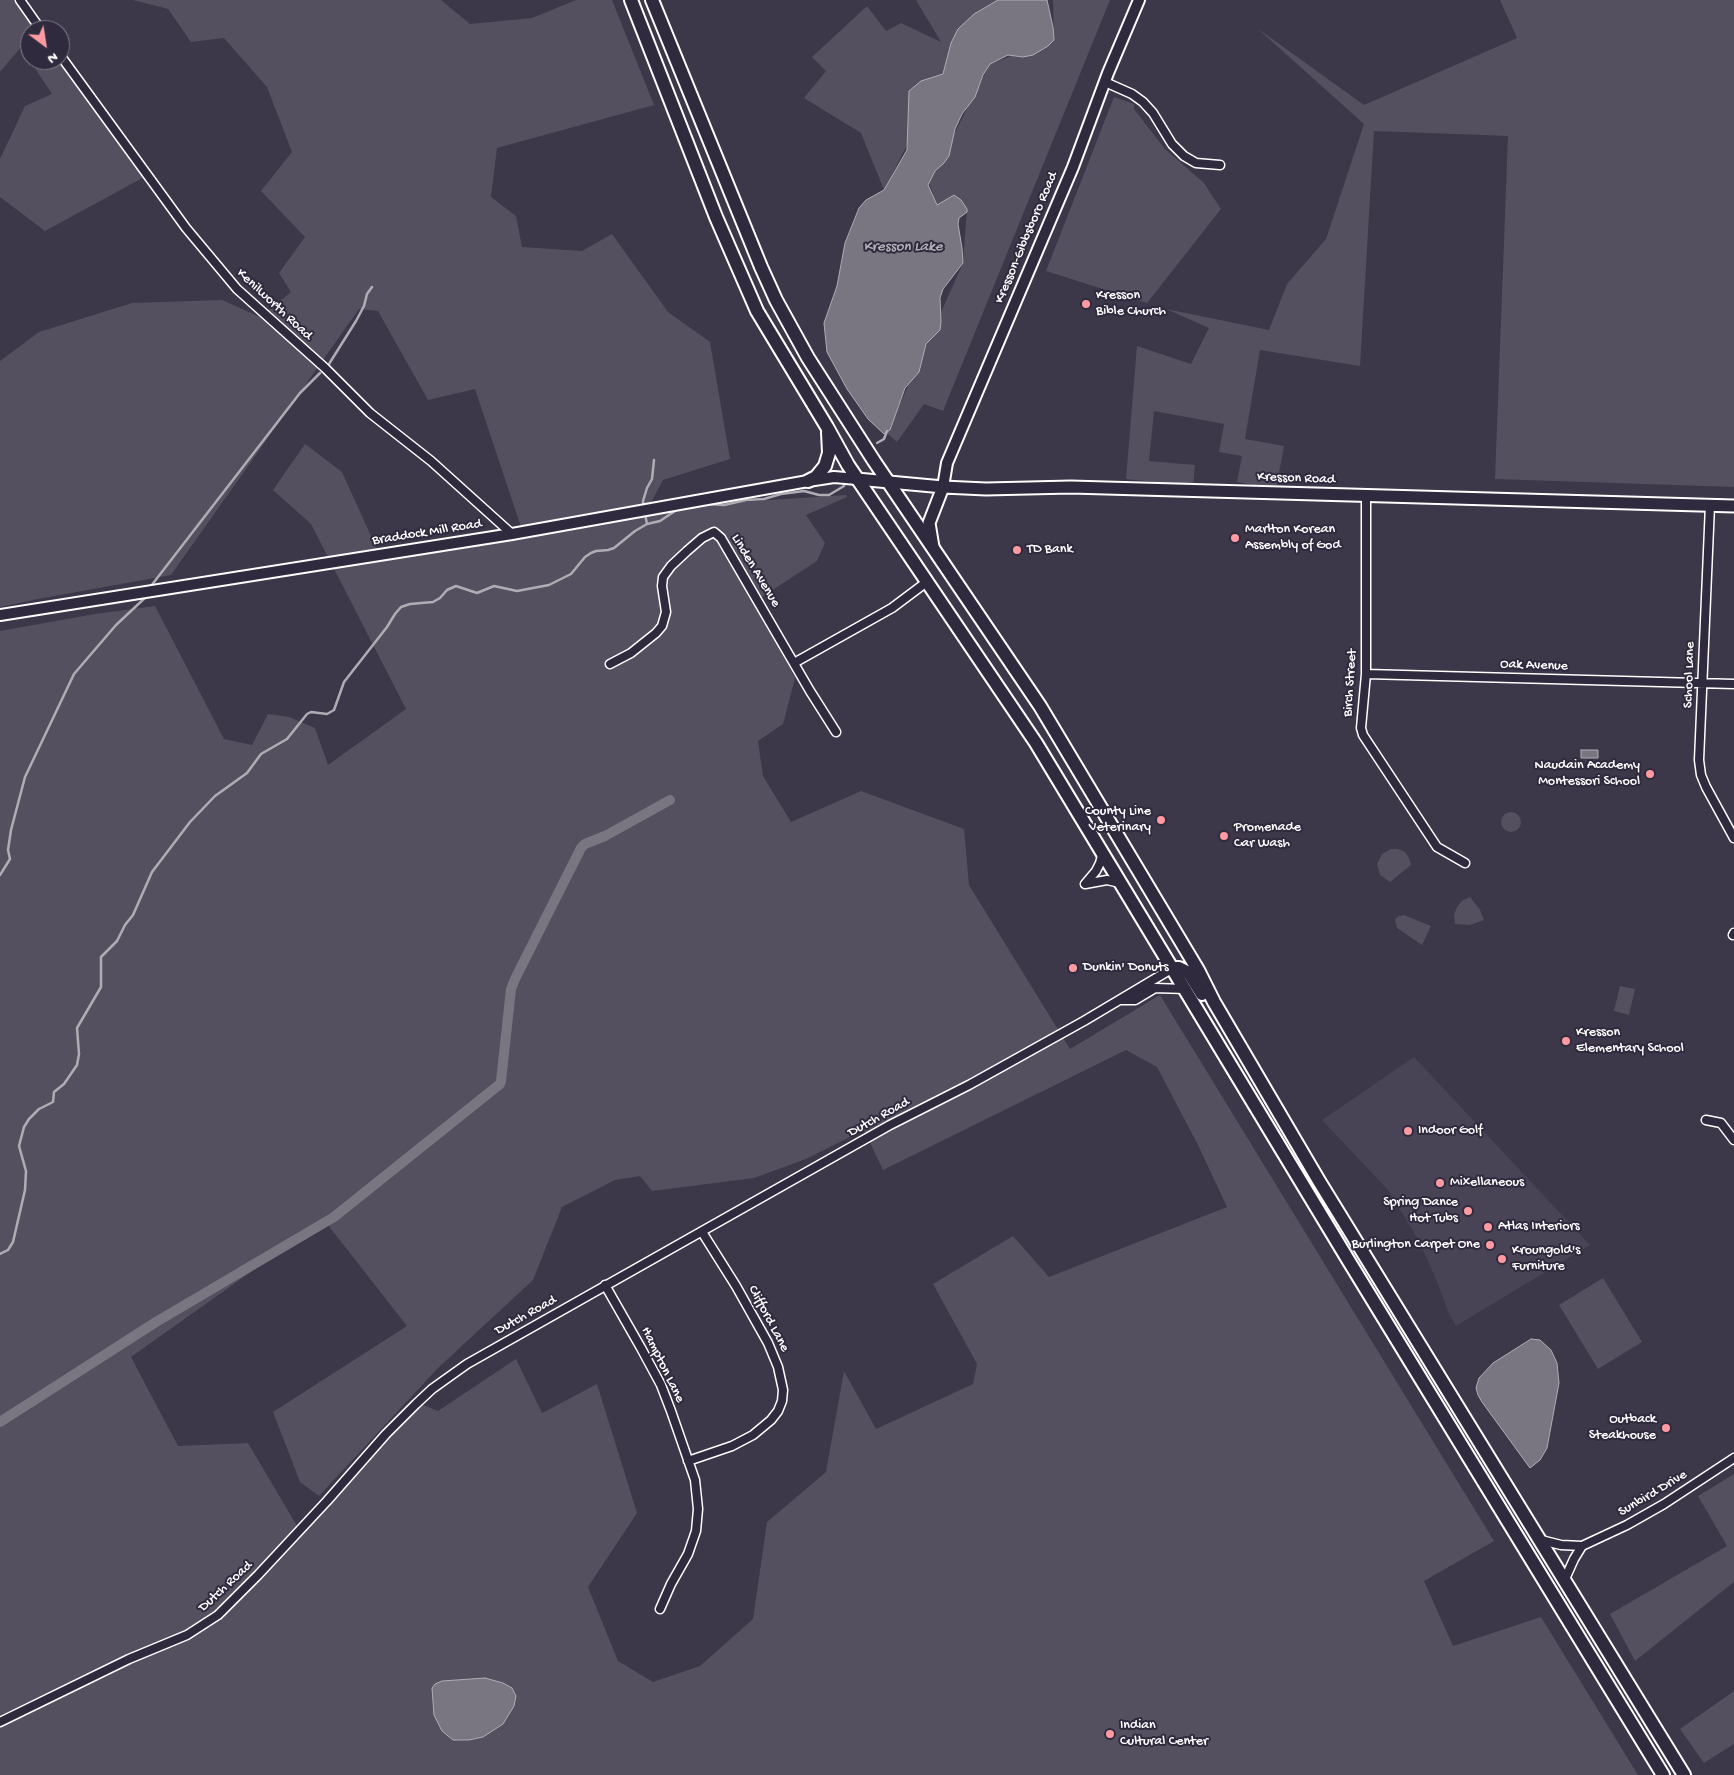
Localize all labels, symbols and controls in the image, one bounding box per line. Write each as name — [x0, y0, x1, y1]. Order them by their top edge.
north arrow — [20, 20, 70, 70]
text: N — [44, 48, 61, 67]
street label: Kresson-Gibbsboro Road — [992, 170, 1062, 306]
water label: Kresson Lake — [863, 239, 943, 257]
street label: Kenilworth Road — [232, 265, 316, 345]
place label: Kresson Bible Church — [1096, 288, 1166, 321]
marker: Kresson Bible Church — [1080, 298, 1092, 310]
street label: Kresson Road — [1257, 469, 1335, 489]
street label: Braddock Mill Road — [371, 516, 483, 550]
place label: Marlton Korean Assembly of God — [1245, 522, 1341, 554]
street label: Linden Avenue — [727, 531, 783, 611]
marker: Marlton Korean Assembly of God — [1229, 532, 1241, 544]
place label: TD Bank — [1027, 542, 1073, 558]
marker: TD Bank — [1011, 544, 1023, 556]
street label: School Lane — [1680, 641, 1700, 709]
street label: Birch Street — [1340, 648, 1362, 718]
street label: Oak Avenue — [1500, 656, 1568, 676]
place label: Naudain Academy Montessori School — [1534, 758, 1640, 790]
marker: Naudain Academy Montessori School — [1644, 768, 1656, 780]
place label: County Line Veterinary — [1085, 804, 1151, 836]
marker: County Line Veterinary — [1155, 814, 1167, 826]
place label: Promenade Car Wash — [1234, 820, 1301, 852]
marker: Promenade Car Wash — [1218, 830, 1230, 842]
place label: Dunkin' Donuts — [1083, 960, 1169, 976]
marker: Dunkin' Donuts — [1067, 962, 1079, 974]
place label: Kresson Elementary School — [1576, 1025, 1684, 1058]
marker: Kresson Elementary School — [1560, 1035, 1572, 1047]
street label: Dutch Road — [845, 1094, 913, 1142]
place label: Indoor Golf — [1418, 1123, 1482, 1139]
marker: Indoor Golf — [1402, 1125, 1414, 1137]
place label: Mixellaneous — [1450, 1175, 1524, 1191]
marker: Mixellaneous — [1434, 1177, 1446, 1189]
place label: Spring Dance Hot Tubs — [1383, 1195, 1458, 1228]
marker: Spring Dance Hot Tubs — [1462, 1205, 1474, 1217]
place label: Atlas Interiors — [1498, 1219, 1580, 1235]
marker: Atlas Interiors — [1482, 1221, 1494, 1233]
place label: Burlington Carpet One — [1352, 1237, 1480, 1253]
marker: Burlington Carpet One — [1484, 1239, 1496, 1251]
place label: Kroungold's Furniture — [1512, 1243, 1580, 1276]
marker: Kroungold's Furniture — [1496, 1253, 1508, 1265]
street label: Clifford Lane — [743, 1283, 793, 1355]
street label: Dutch Road — [492, 1292, 560, 1340]
street label: Hampton Lane — [636, 1324, 688, 1406]
place label: Outback Steakhouse — [1589, 1412, 1656, 1444]
marker: Outback Steakhouse — [1660, 1422, 1672, 1434]
street label: Sunbird Drive — [1616, 1467, 1690, 1521]
street label: Dutch Road — [196, 1558, 256, 1616]
place label: Indian Cultural Center — [1120, 1718, 1208, 1750]
marker: Indian Cultural Center — [1104, 1728, 1116, 1740]

